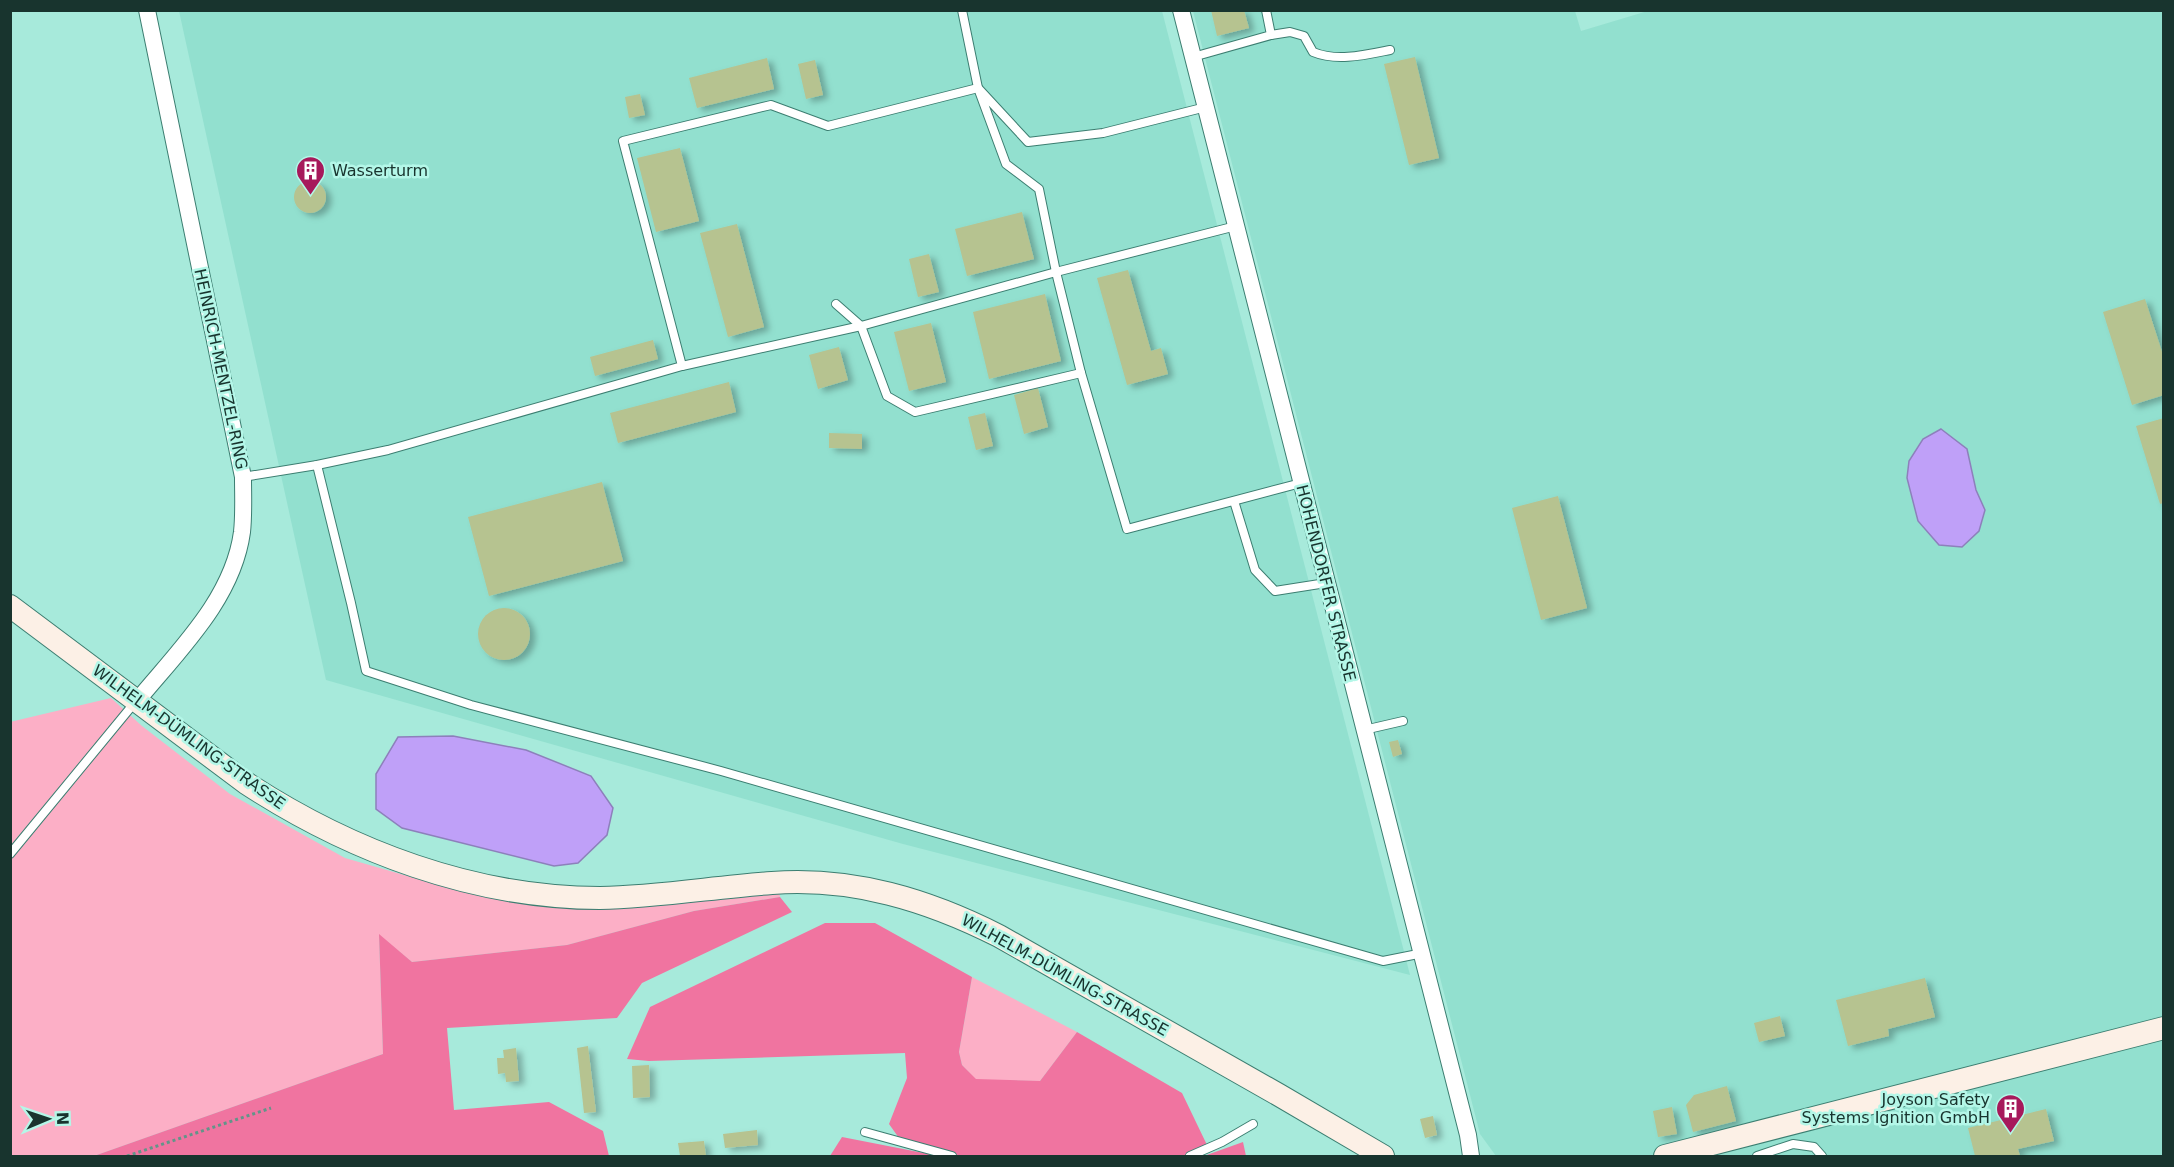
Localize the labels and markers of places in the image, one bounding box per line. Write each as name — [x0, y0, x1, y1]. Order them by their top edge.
building icon: Wasserturm — [295, 154, 327, 196]
place label: Wasserturm — [332, 161, 428, 180]
place label: Joyson Safety Systems Ignition GmbH — [1802, 1090, 1990, 1127]
building icon: Joyson Safety Systems Ignition GmbH — [1995, 1092, 2027, 1134]

